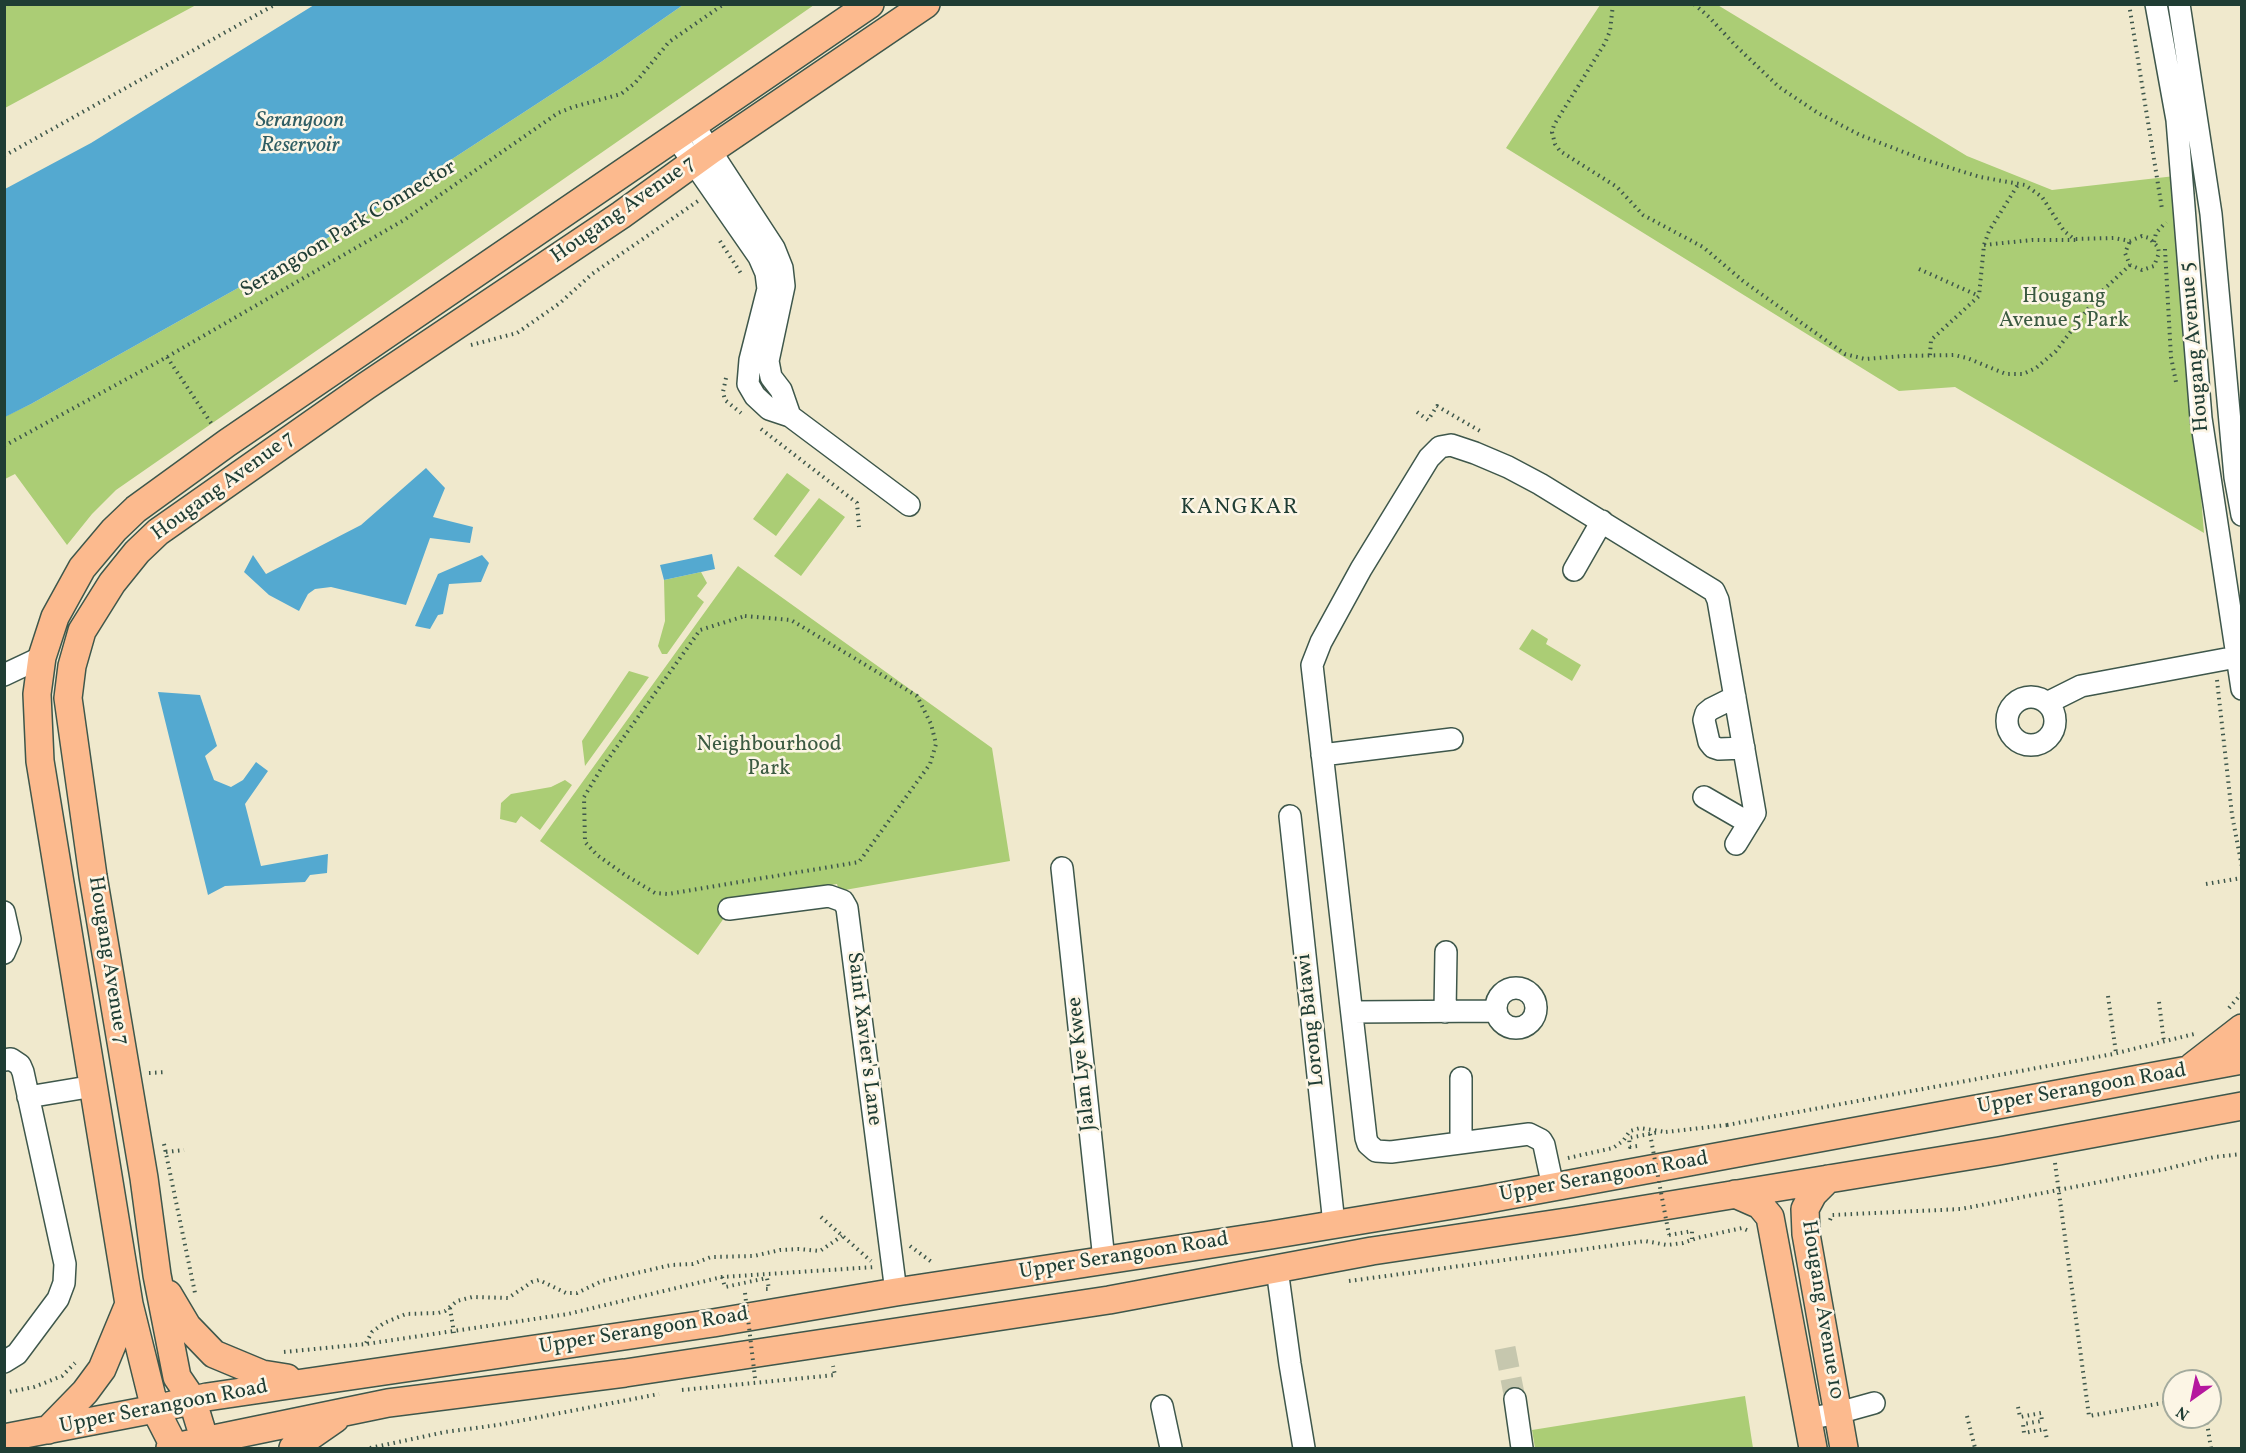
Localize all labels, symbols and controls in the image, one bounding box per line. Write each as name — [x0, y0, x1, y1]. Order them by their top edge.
water label: Serangoon Reservoir — [256, 109, 344, 160]
street label: Hougang Avenue 7 — [547, 152, 701, 270]
street label: Serangoon Park Connector — [237, 156, 461, 304]
street label: Hougang Avenue 5 — [2176, 261, 2216, 433]
park label: Hougang Avenue 5 Park — [1999, 285, 2129, 335]
street label: Hougang Avenue 7 — [148, 427, 300, 547]
district label: KANGKAR — [1181, 496, 1299, 522]
park label: Neighbourhood Park — [696, 733, 842, 783]
street label: Hougang Avenue 7 — [81, 875, 133, 1047]
street label: Saint Xavier's Lane — [840, 951, 886, 1127]
street label: Lorong Batawi — [1292, 952, 1332, 1088]
street label: Jalan Lye Kwee — [1063, 995, 1103, 1133]
street label: Upper Serangoon Road — [1976, 1059, 2188, 1121]
street label: Upper Serangoon Road — [1498, 1147, 1710, 1209]
street label: Hougang Avenue 10 — [1794, 1219, 1848, 1401]
street label: Upper Serangoon Road — [1017, 1228, 1231, 1286]
street label: Upper Serangoon Road — [537, 1303, 751, 1361]
north arrow — [2162, 1369, 2222, 1429]
street label: Upper Serangoon Road — [58, 1375, 270, 1441]
text: N — [2172, 1400, 2194, 1425]

